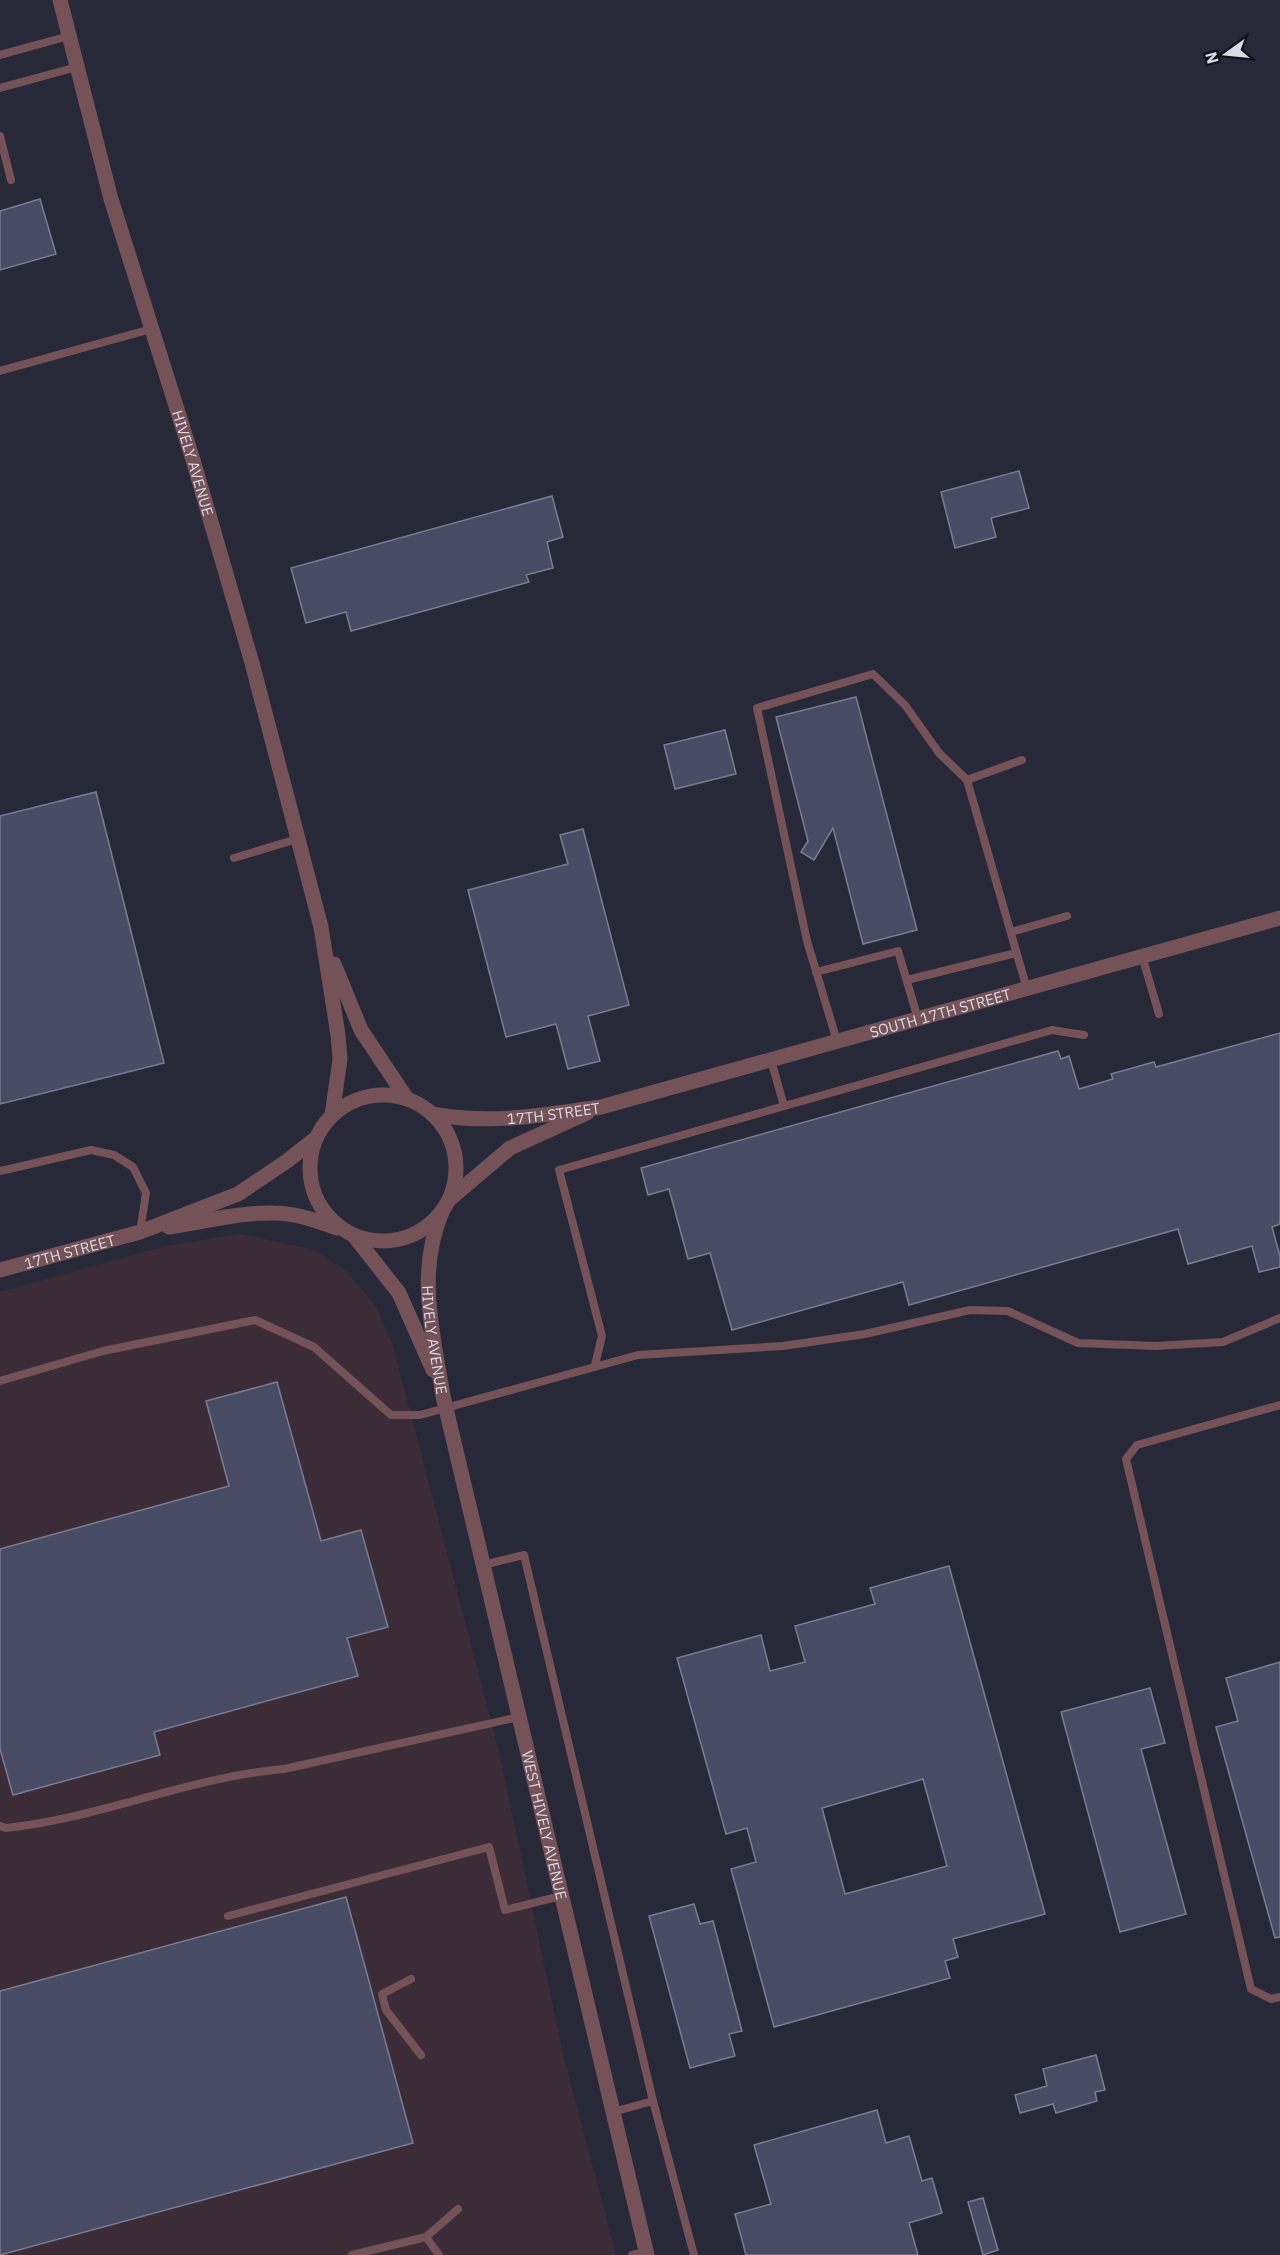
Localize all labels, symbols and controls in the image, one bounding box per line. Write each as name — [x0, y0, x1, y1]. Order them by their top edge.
north arrow — [1196, 24, 1256, 84]
text: N — [1200, 50, 1223, 66]
street label: HIVELY AVENUE — [168, 408, 218, 518]
street label: SOUTH 17TH STREET — [867, 984, 1013, 1041]
street label: 17TH STREET — [506, 1098, 601, 1128]
street label: 17TH STREET — [22, 1230, 118, 1273]
street label: HIVELY AVENUE — [419, 1285, 452, 1396]
street label: WEST HIVELY AVENUE — [518, 1749, 572, 1902]

